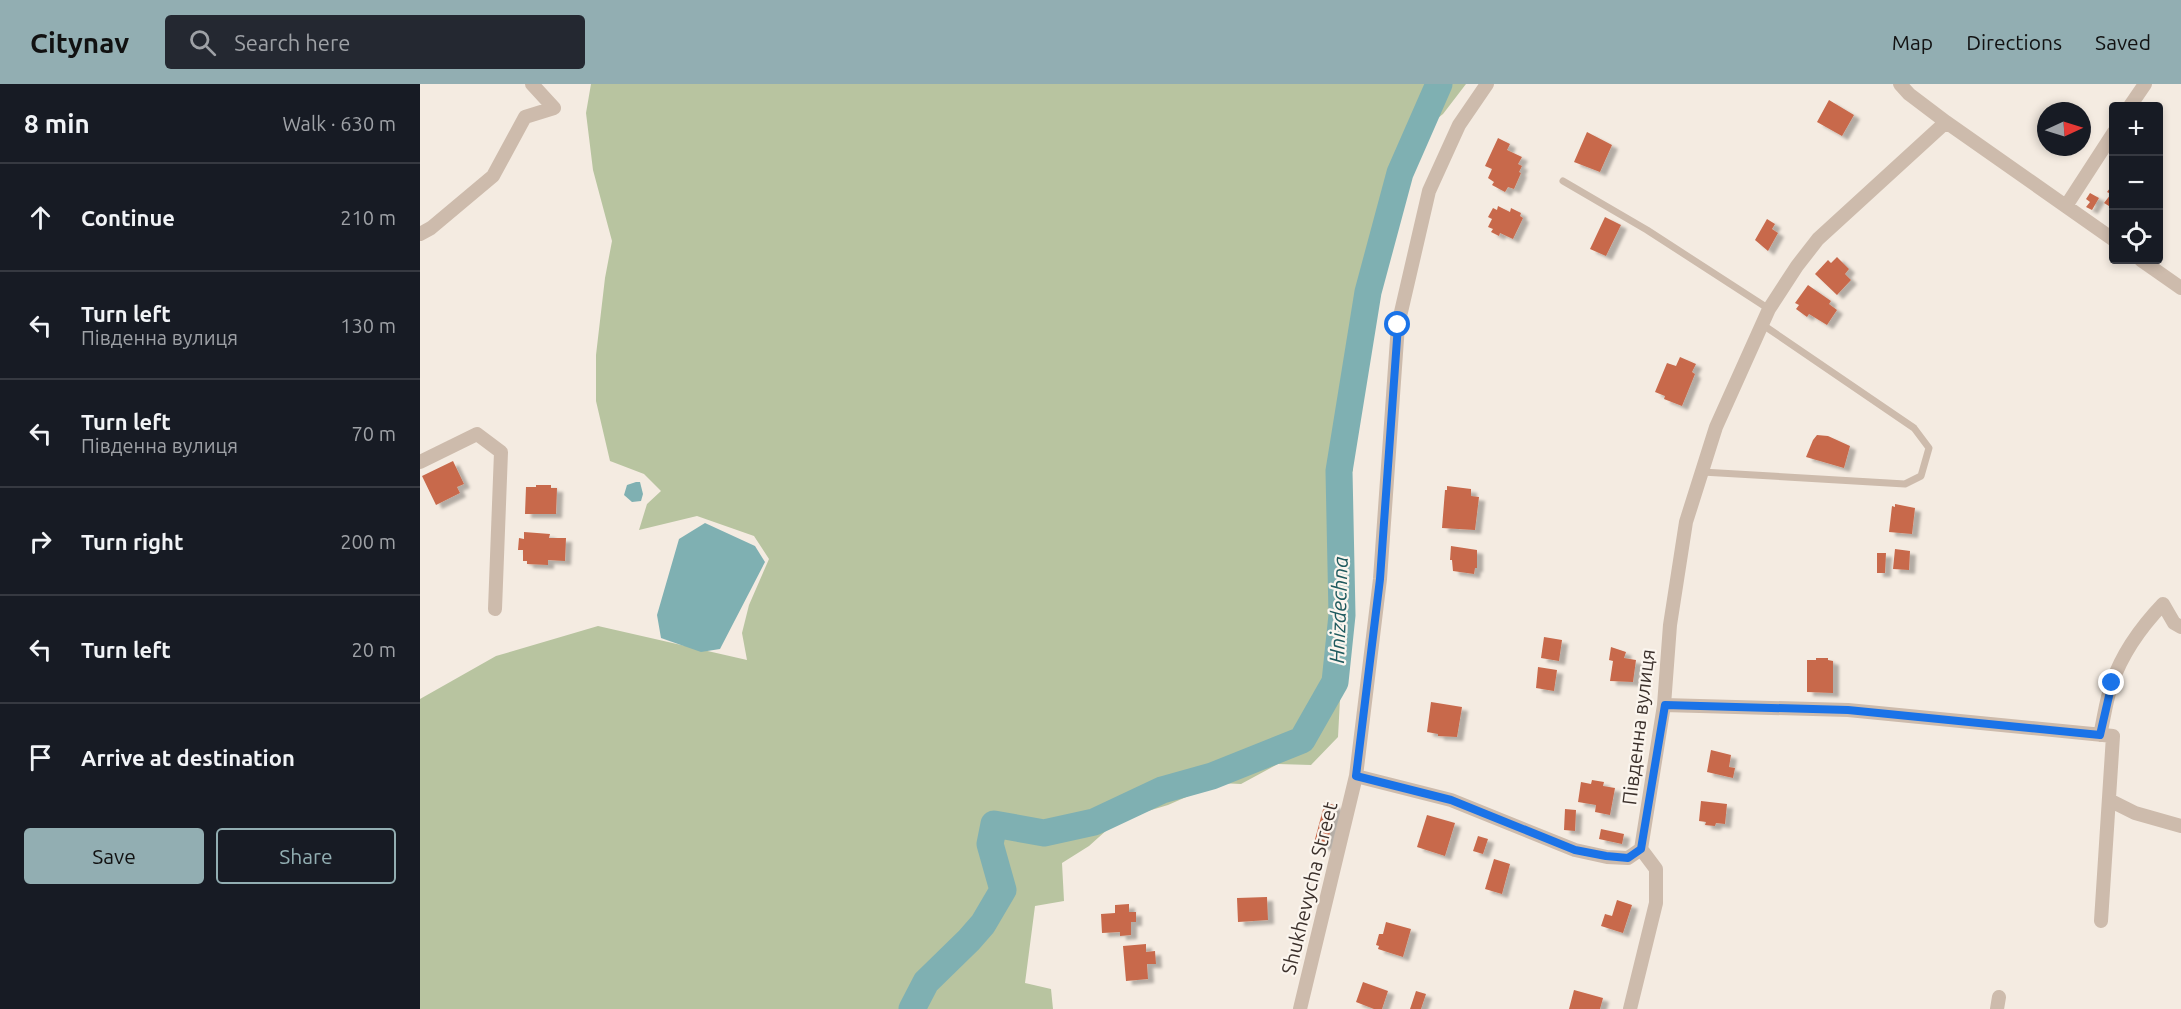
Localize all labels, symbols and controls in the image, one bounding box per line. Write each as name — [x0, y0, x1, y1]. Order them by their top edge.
search box — [165, 15, 585, 69]
icon: search — [186, 26, 219, 59]
text: Citynav — [30, 27, 129, 58]
text: Search here — [234, 30, 350, 55]
text: Map — [1892, 30, 1933, 54]
text: Directions — [1966, 30, 2062, 54]
text: Saved — [2095, 30, 2151, 54]
north arrow — [2037, 102, 2091, 156]
map controls — [2109, 102, 2163, 264]
button: + — [2109, 102, 2163, 156]
text: 8 min — [24, 109, 90, 138]
text: Walk · 630 m — [283, 112, 396, 135]
button: − — [2109, 156, 2163, 210]
icon: ahead — [24, 201, 57, 234]
text: Continue — [81, 205, 175, 230]
text: 210 m — [340, 206, 396, 229]
button: locate — [2109, 210, 2163, 264]
text: Turn left — [81, 301, 171, 326]
icon: left — [24, 309, 57, 342]
route start — [1384, 311, 1410, 337]
text: 130 m — [340, 314, 396, 337]
text: Південна вулиця — [81, 326, 238, 349]
text: Turn left — [81, 409, 171, 434]
icon: left — [24, 417, 57, 450]
text: 70 m — [352, 422, 396, 445]
text: Південна вулиця — [81, 434, 238, 457]
icon: right — [24, 525, 57, 558]
text: Turn right — [81, 529, 183, 554]
text: 200 m — [340, 530, 396, 553]
water label: Hnizdechna — [1324, 556, 1352, 664]
icon: left — [24, 633, 57, 666]
text: Turn left — [81, 637, 171, 662]
text: 20 m — [352, 638, 396, 661]
street label: Південна вулиця — [1617, 648, 1659, 806]
route end — [2098, 669, 2124, 695]
icon: arrive — [24, 741, 57, 774]
text: Arrive at destination — [81, 745, 295, 770]
street label: Shukhevycha Street — [1276, 799, 1342, 977]
button: Save — [24, 828, 204, 884]
button: Share — [216, 828, 396, 884]

